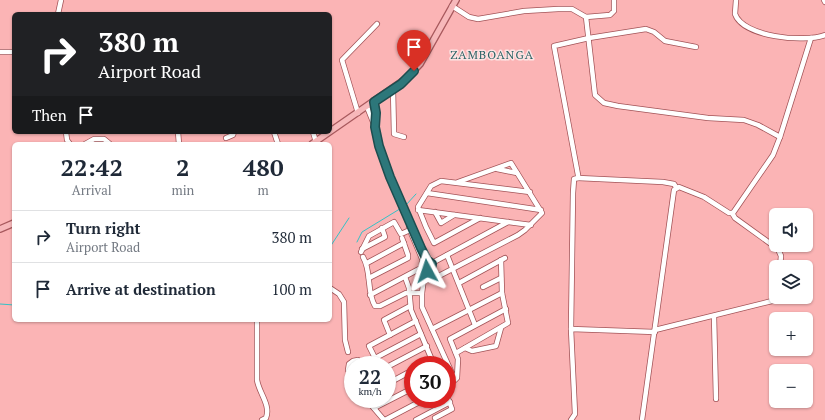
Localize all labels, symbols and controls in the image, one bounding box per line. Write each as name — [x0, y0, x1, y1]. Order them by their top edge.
text: 380 m — [98, 23, 179, 60]
icon: right — [32, 28, 84, 80]
pin — [397, 30, 431, 71]
icon: arrive — [403, 36, 425, 58]
district label: ZAMBOANGA — [450, 47, 534, 62]
text: Airport Road — [98, 59, 201, 83]
icon: arrive — [75, 104, 97, 126]
text: Then — [32, 105, 67, 125]
text: 22:42 — [60, 151, 123, 183]
text: 2 — [176, 151, 190, 183]
text: 480 — [243, 151, 283, 183]
text: Arrival — [72, 181, 112, 199]
text: min — [171, 181, 194, 199]
text: m — [258, 181, 269, 199]
map controls — [769, 208, 813, 408]
button: sound — [769, 208, 813, 252]
text: Turn right — [66, 218, 141, 238]
icon: right — [32, 226, 54, 248]
text: 380 m — [271, 227, 312, 247]
text: Airport Road — [66, 238, 140, 256]
position arrow — [406, 250, 448, 292]
button: layers — [769, 260, 813, 304]
icon: arrive — [32, 278, 54, 300]
text: Arrive at destination — [66, 279, 216, 299]
text: 100 m — [271, 279, 312, 299]
button: + — [769, 312, 813, 356]
speed limit sign: 30 — [404, 356, 456, 408]
text: 22 — [359, 363, 381, 390]
button: − — [769, 364, 813, 408]
text: km/h — [358, 385, 382, 398]

